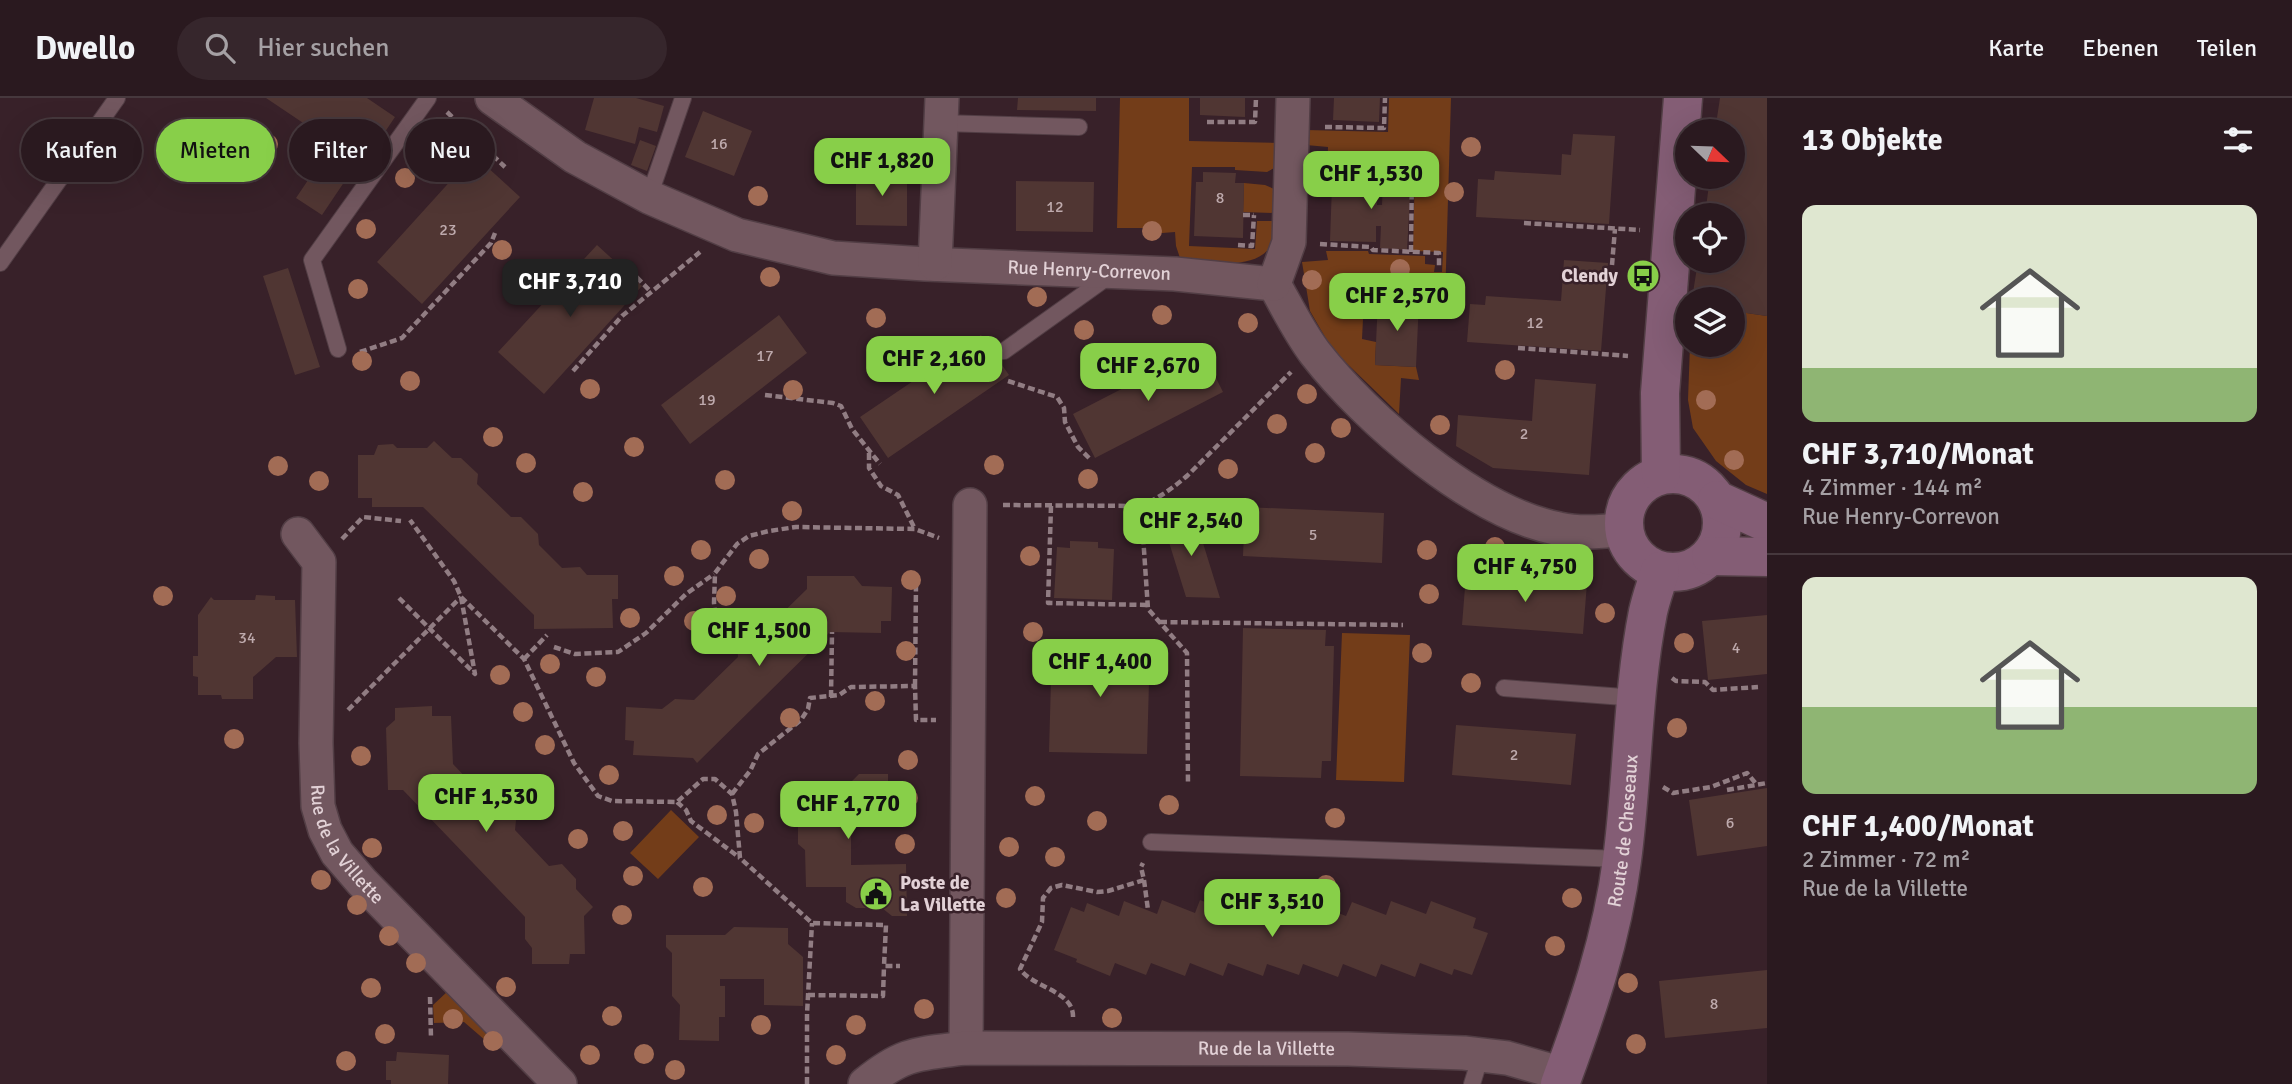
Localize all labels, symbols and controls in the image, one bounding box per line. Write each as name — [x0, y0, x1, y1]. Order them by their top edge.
search box — [177, 17, 667, 80]
text: Dwello — [35, 28, 135, 69]
icon: search — [201, 29, 239, 67]
text: Hier suchen — [257, 32, 389, 64]
text: Karte — [1988, 33, 2044, 63]
text: Ebenen — [2082, 33, 2159, 63]
text: Teilen — [2197, 33, 2257, 63]
chip: Kaufen — [21, 119, 142, 182]
chip: Mieten — [156, 119, 275, 182]
chip: Filter — [289, 119, 391, 182]
chip: Neu — [405, 119, 495, 182]
north arrow — [1675, 119, 1745, 189]
map controls — [1675, 119, 1745, 357]
icon: filters — [2219, 121, 2257, 159]
text: 13 Objekte — [1802, 122, 1943, 159]
house number: 16 — [710, 134, 728, 154]
pin: CHF 1,820 — [802, 139, 962, 198]
text: CHF 1,820 — [830, 146, 934, 175]
pin: CHF 1,530 — [1291, 152, 1451, 211]
text: CHF 1,530 — [1319, 159, 1423, 188]
house number: 8 — [1216, 188, 1224, 208]
house number: 12 — [1046, 197, 1064, 217]
button: locate — [1675, 203, 1745, 273]
house number: 23 — [439, 220, 457, 240]
icon: home — [1967, 250, 2093, 376]
street label: Rue Henry-Correvon — [1007, 255, 1171, 286]
bus stop icon: Clendy — [1624, 257, 1662, 295]
pin: CHF 3,710 — [490, 260, 650, 319]
place label: Clendy — [1561, 264, 1619, 288]
text: CHF 3,710 — [518, 267, 622, 296]
pin: CHF 2,570 — [1317, 274, 1477, 333]
text: CHF 2,570 — [1345, 281, 1449, 310]
button: layers — [1675, 287, 1745, 357]
house number: 12 — [1526, 313, 1544, 333]
pin: CHF 2,160 — [854, 336, 1014, 396]
text: CHF 2,160 — [882, 344, 986, 373]
pin: CHF 2,670 — [1068, 344, 1228, 403]
house number: 17 — [756, 346, 774, 366]
text: CHF 2,670 — [1096, 351, 1200, 380]
house number: 19 — [698, 390, 716, 410]
house number: 2 — [1520, 424, 1528, 444]
text: CHF 3,710/Monat — [1802, 436, 2034, 473]
text: 4 Zimmer · 144 m² — [1802, 473, 1983, 502]
pin: CHF 2,540 — [1111, 498, 1271, 558]
text: Rue Henry-Correvon — [1802, 502, 2000, 531]
text: CHF 2,540 — [1139, 506, 1243, 535]
house number: 5 — [1309, 525, 1317, 545]
pin: CHF 4,750 — [1445, 545, 1605, 604]
text: CHF 4,750 — [1473, 552, 1577, 581]
pin: CHF 1,500 — [679, 608, 839, 668]
text: CHF 1,500 — [707, 616, 811, 645]
icon: home — [1967, 622, 2093, 748]
house number: 34 — [238, 628, 256, 648]
house number: 4 — [1732, 638, 1741, 658]
pin: CHF 1,400 — [1020, 640, 1180, 699]
text: CHF 1,400 — [1048, 647, 1152, 676]
house number: 2 — [1510, 745, 1518, 765]
street label: Route de Cheseaux — [1602, 754, 1644, 909]
pin: CHF 1,530 — [406, 774, 566, 834]
text: CHF 1,530 — [434, 782, 538, 811]
pin: CHF 1,770 — [768, 782, 928, 841]
street label: Rue de la Villette — [305, 784, 389, 909]
text: CHF 1,770 — [796, 789, 900, 818]
text: CHF 1,400/Monat — [1802, 808, 2034, 845]
house number: 6 — [1726, 813, 1734, 833]
text: 2 Zimmer · 72 m² — [1802, 845, 1970, 874]
place label: Poste de La Villette — [900, 871, 986, 917]
text: Rue de la Villette — [1802, 874, 1968, 903]
public building icon: Poste de La Villette — [857, 875, 895, 913]
pin: CHF 3,510 — [1192, 880, 1352, 939]
text: CHF 3,510 — [1220, 887, 1324, 916]
house number: 8 — [1710, 994, 1718, 1014]
street label: Rue de la Villette — [1198, 1037, 1335, 1061]

